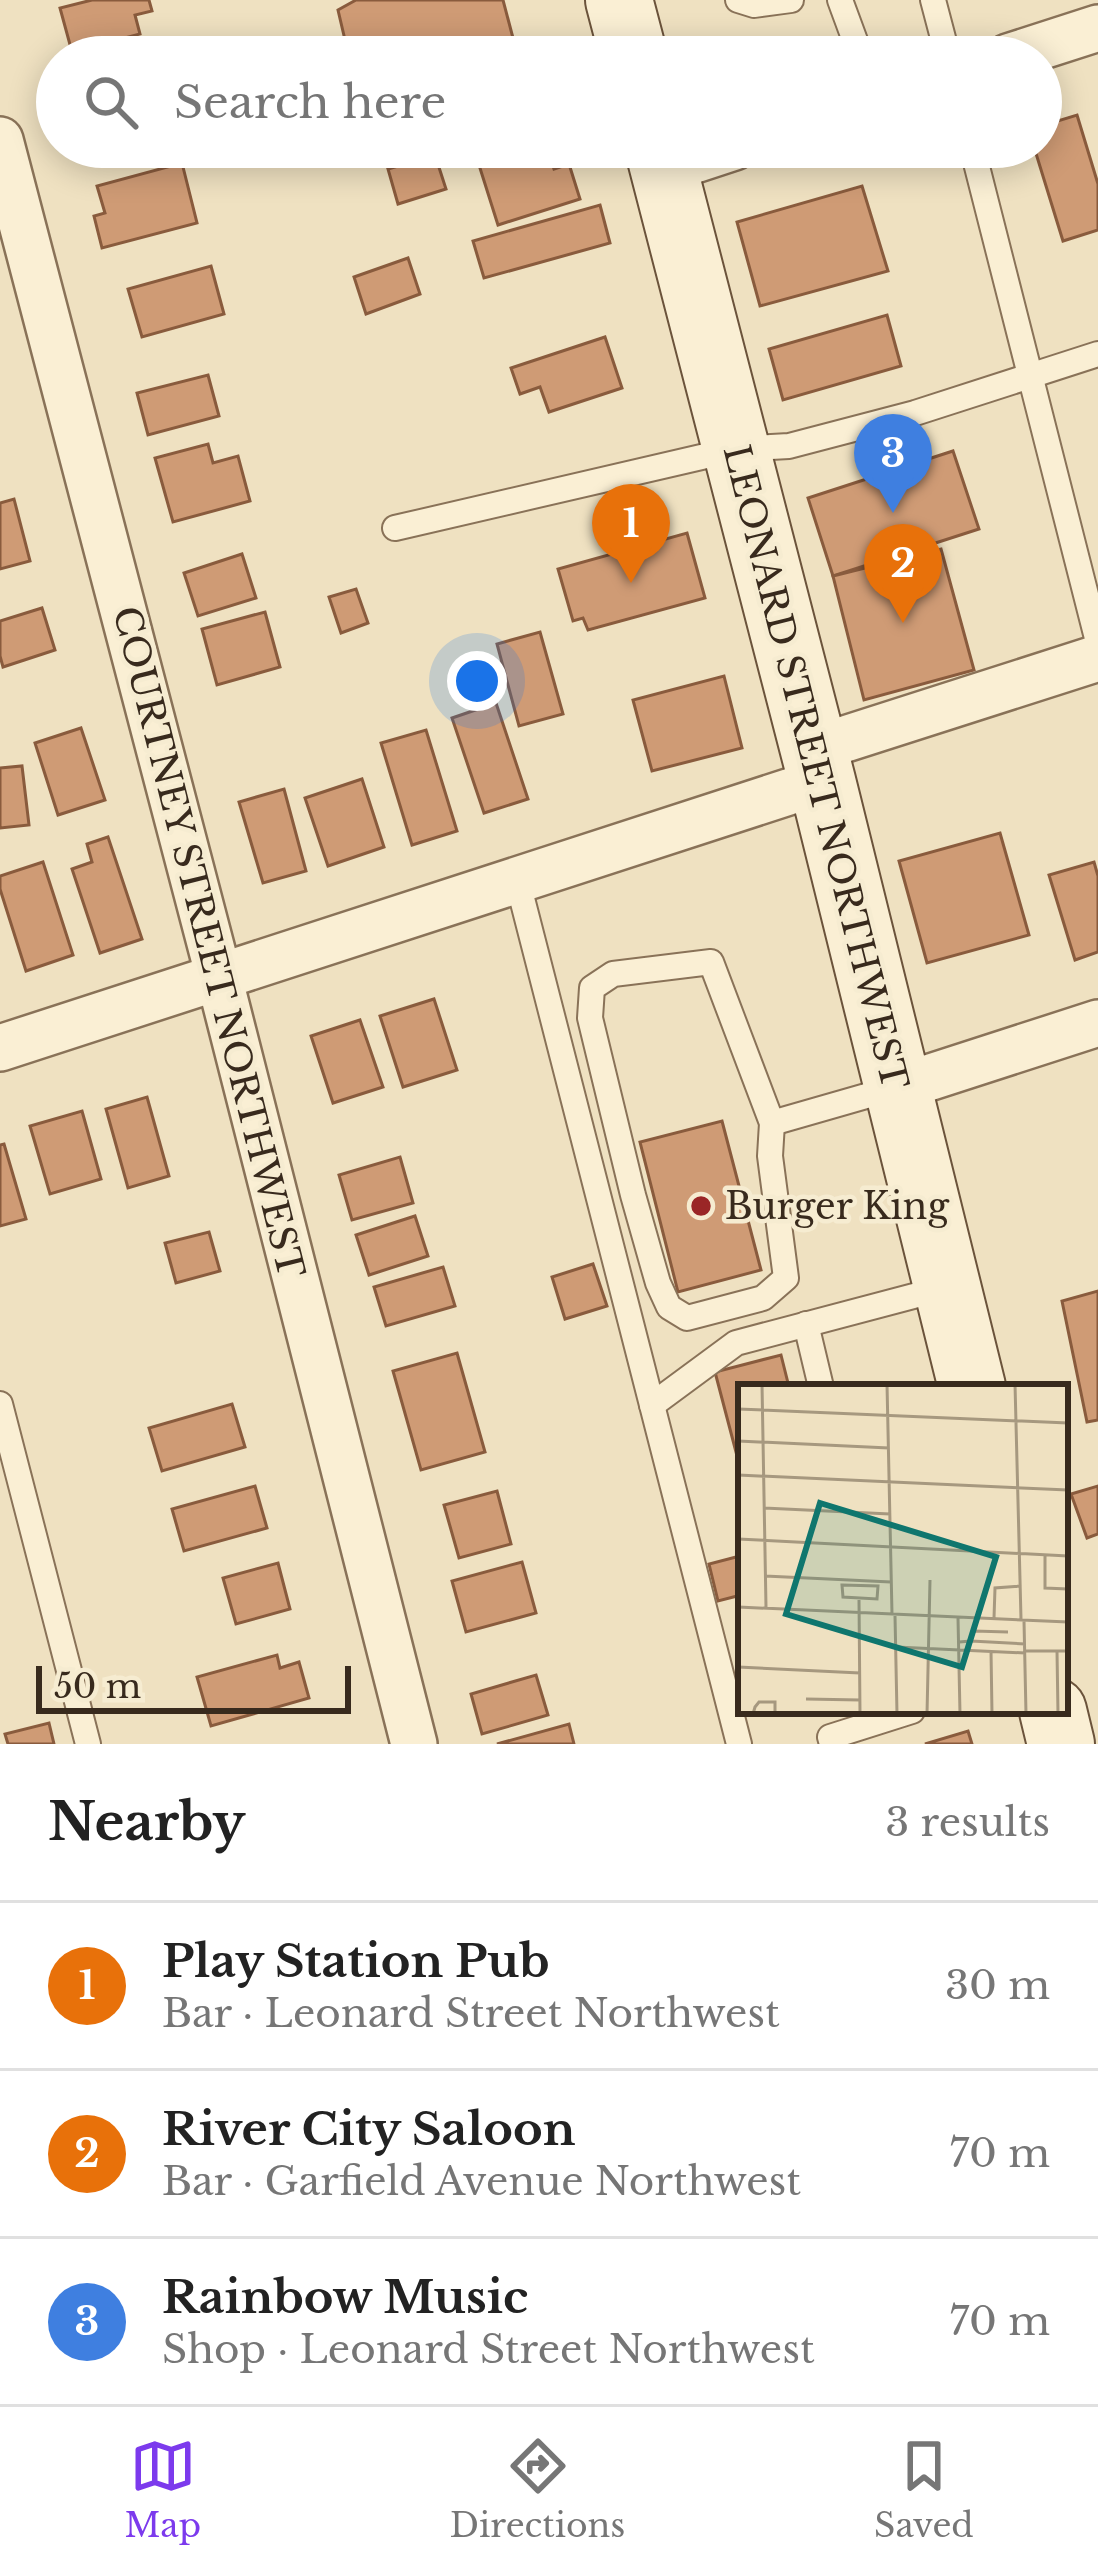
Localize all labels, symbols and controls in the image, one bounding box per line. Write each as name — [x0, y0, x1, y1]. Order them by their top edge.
search box — [36, 36, 1062, 168]
icon: search — [78, 69, 144, 135]
text: Search here — [174, 74, 446, 130]
pin: 3 — [854, 414, 932, 513]
street label: LEONARD STREET NORTHWEST — [714, 440, 918, 1094]
pin: 1 — [592, 484, 670, 583]
pin: 2 — [864, 524, 942, 623]
street label: COURTNEY STREET NORTHWEST — [103, 602, 314, 1282]
your location — [447, 651, 507, 711]
place label: Burger King — [725, 1184, 949, 1229]
marker: Burger King — [688, 1193, 714, 1219]
inset map — [738, 1384, 1068, 1714]
scale bar — [36, 1660, 351, 1713]
text: 50 m — [54, 1666, 141, 1707]
text: Nearby — [48, 1791, 245, 1854]
text: 3 results — [885, 1798, 1050, 1847]
text: Play Station Pub — [162, 1933, 550, 1989]
text: 1 — [78, 1961, 96, 2010]
text: 30 m — [945, 1961, 1050, 2010]
text: Bar · Leonard Street Northwest — [162, 1989, 780, 2038]
text: River City Saloon — [162, 2101, 575, 2157]
text: 2 — [74, 2129, 100, 2178]
text: 70 m — [950, 2129, 1050, 2178]
text: Bar · Garfield Avenue Northwest — [162, 2157, 801, 2206]
text: Rainbow Music — [162, 2269, 528, 2325]
text: 3 — [75, 2297, 99, 2346]
text: 70 m — [950, 2297, 1050, 2346]
text: Shop · Leonard Street Northwest — [162, 2325, 815, 2374]
tab: Map — [124, 2433, 201, 2546]
tab: Directions — [450, 2433, 625, 2546]
tab: Saved — [874, 2433, 974, 2546]

